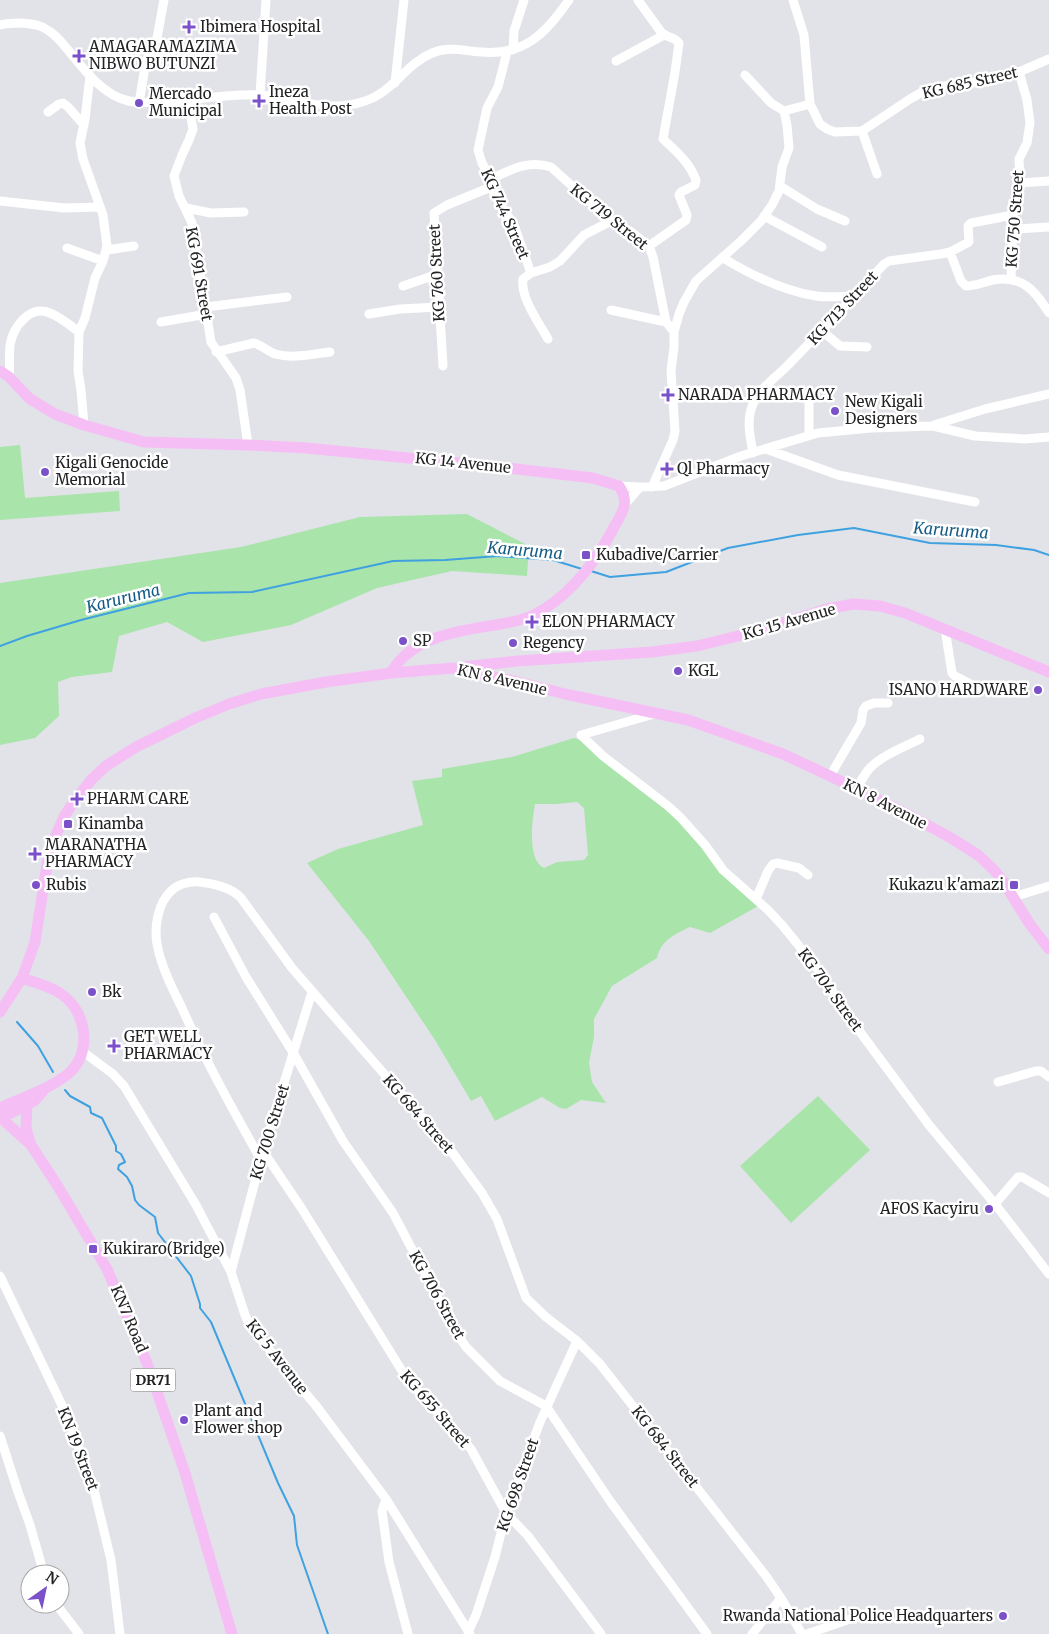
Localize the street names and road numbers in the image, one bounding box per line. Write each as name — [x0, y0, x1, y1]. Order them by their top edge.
street label: KG 685 Street — [920, 62, 1020, 103]
street label: KG 744 Street — [477, 166, 534, 262]
street label: KG 750 Street — [1002, 170, 1027, 268]
street label: KG 719 Street — [567, 179, 652, 254]
street label: KG 760 Street — [424, 224, 449, 322]
street label: KG 691 Street — [182, 225, 217, 323]
street label: KG 713 Street — [803, 267, 882, 349]
street label: KG 14 Avenue — [414, 448, 512, 477]
street label: KG 15 Avenue — [740, 599, 838, 644]
street label: KN 8 Avenue — [455, 660, 549, 699]
street label: KN 8 Avenue — [840, 774, 930, 833]
street label: KG 704 Street — [794, 944, 867, 1035]
street label: KG 684 Street — [379, 1070, 458, 1157]
street label: KG 700 Street — [246, 1082, 293, 1182]
street label: KG 706 Street — [405, 1247, 470, 1342]
street label: KN7 Road — [107, 1282, 152, 1355]
street label: KG 5 Avenue — [242, 1315, 313, 1398]
street label: KG 655 Street — [397, 1366, 474, 1451]
road number: DR71 — [130, 1368, 176, 1392]
street label: KG 684 Street — [628, 1402, 703, 1491]
street label: KN 19 Street — [54, 1404, 103, 1493]
street label: KG 698 Street — [493, 1435, 542, 1534]

